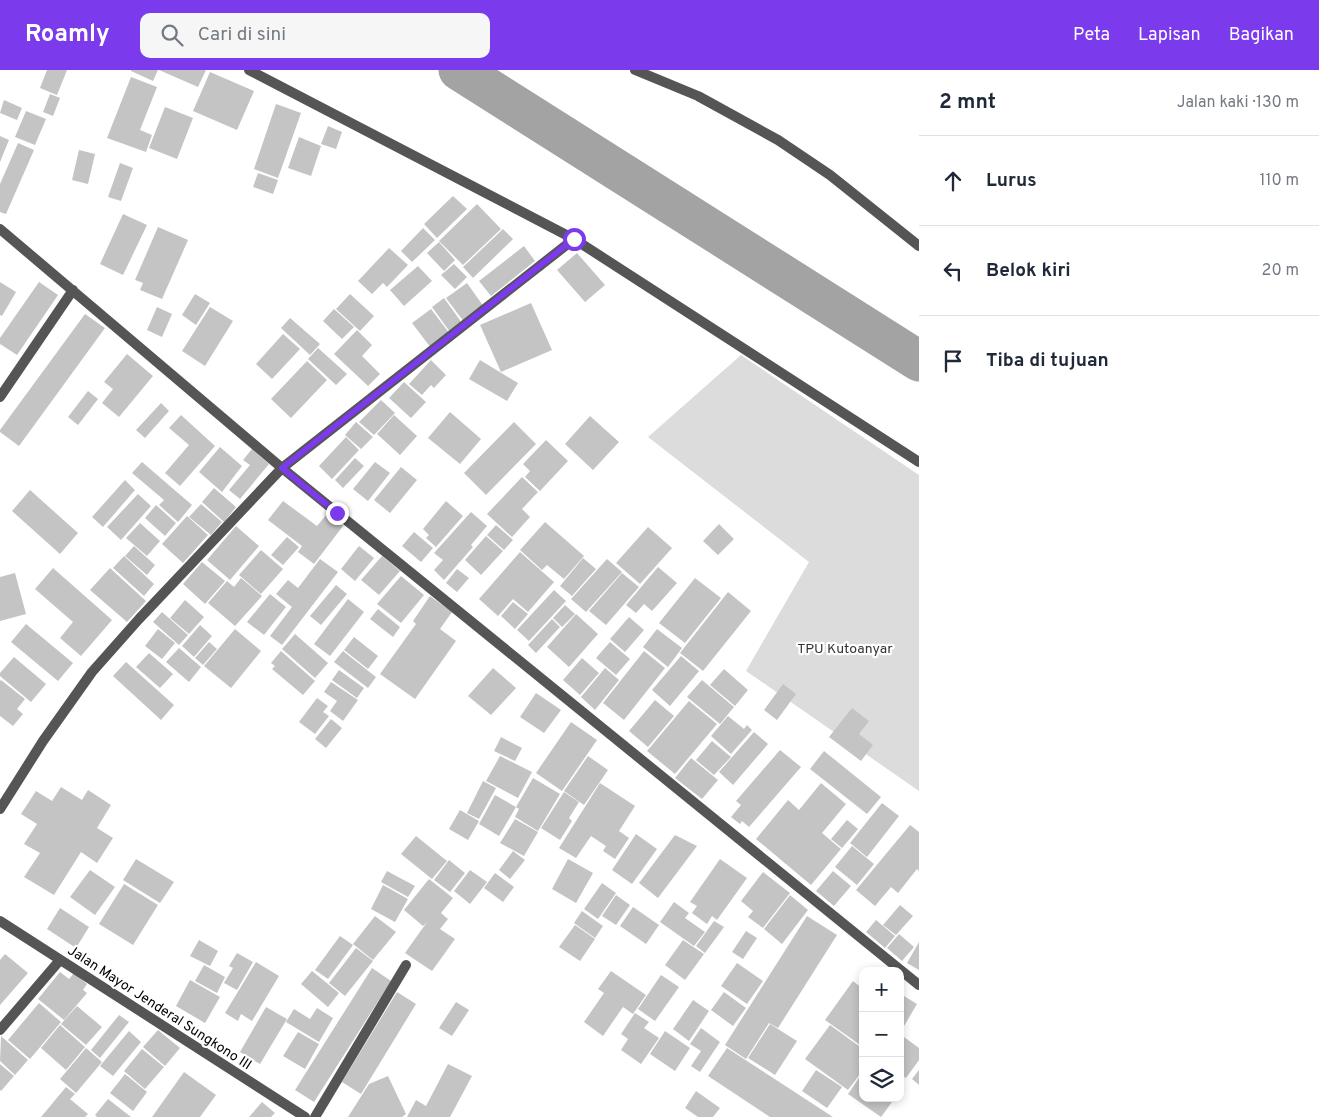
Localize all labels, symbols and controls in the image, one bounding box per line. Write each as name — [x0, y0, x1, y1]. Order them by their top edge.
search box — [140, 13, 490, 58]
text: Roamly — [25, 20, 110, 50]
icon: search — [158, 21, 186, 49]
text: Cari di sini — [198, 23, 286, 47]
text: Peta — [1073, 24, 1110, 47]
text: Lapisan — [1138, 24, 1201, 47]
text: Bagikan — [1229, 24, 1294, 47]
text: 2 mnt — [939, 89, 996, 116]
text: Jalan kaki · 130 m — [1177, 93, 1299, 113]
icon: ahead — [939, 167, 967, 195]
text: Lurus — [986, 169, 1037, 193]
text: 110 m — [1259, 171, 1299, 191]
route start — [563, 228, 586, 251]
icon: left — [939, 257, 967, 285]
text: Belok kiri — [986, 259, 1071, 283]
text: 20 m — [1262, 261, 1299, 281]
icon: arrive — [939, 347, 967, 375]
text: Tiba di tujuan — [986, 349, 1109, 373]
route end — [326, 502, 349, 525]
park label: TPU Kutoanyar — [797, 641, 893, 658]
street label: Jalan Mayor Jenderal Sungkono III — [64, 942, 254, 1074]
map controls — [859, 967, 904, 1102]
button: + — [859, 967, 904, 1012]
button: − — [859, 1012, 904, 1057]
button: layers — [859, 1057, 904, 1102]

